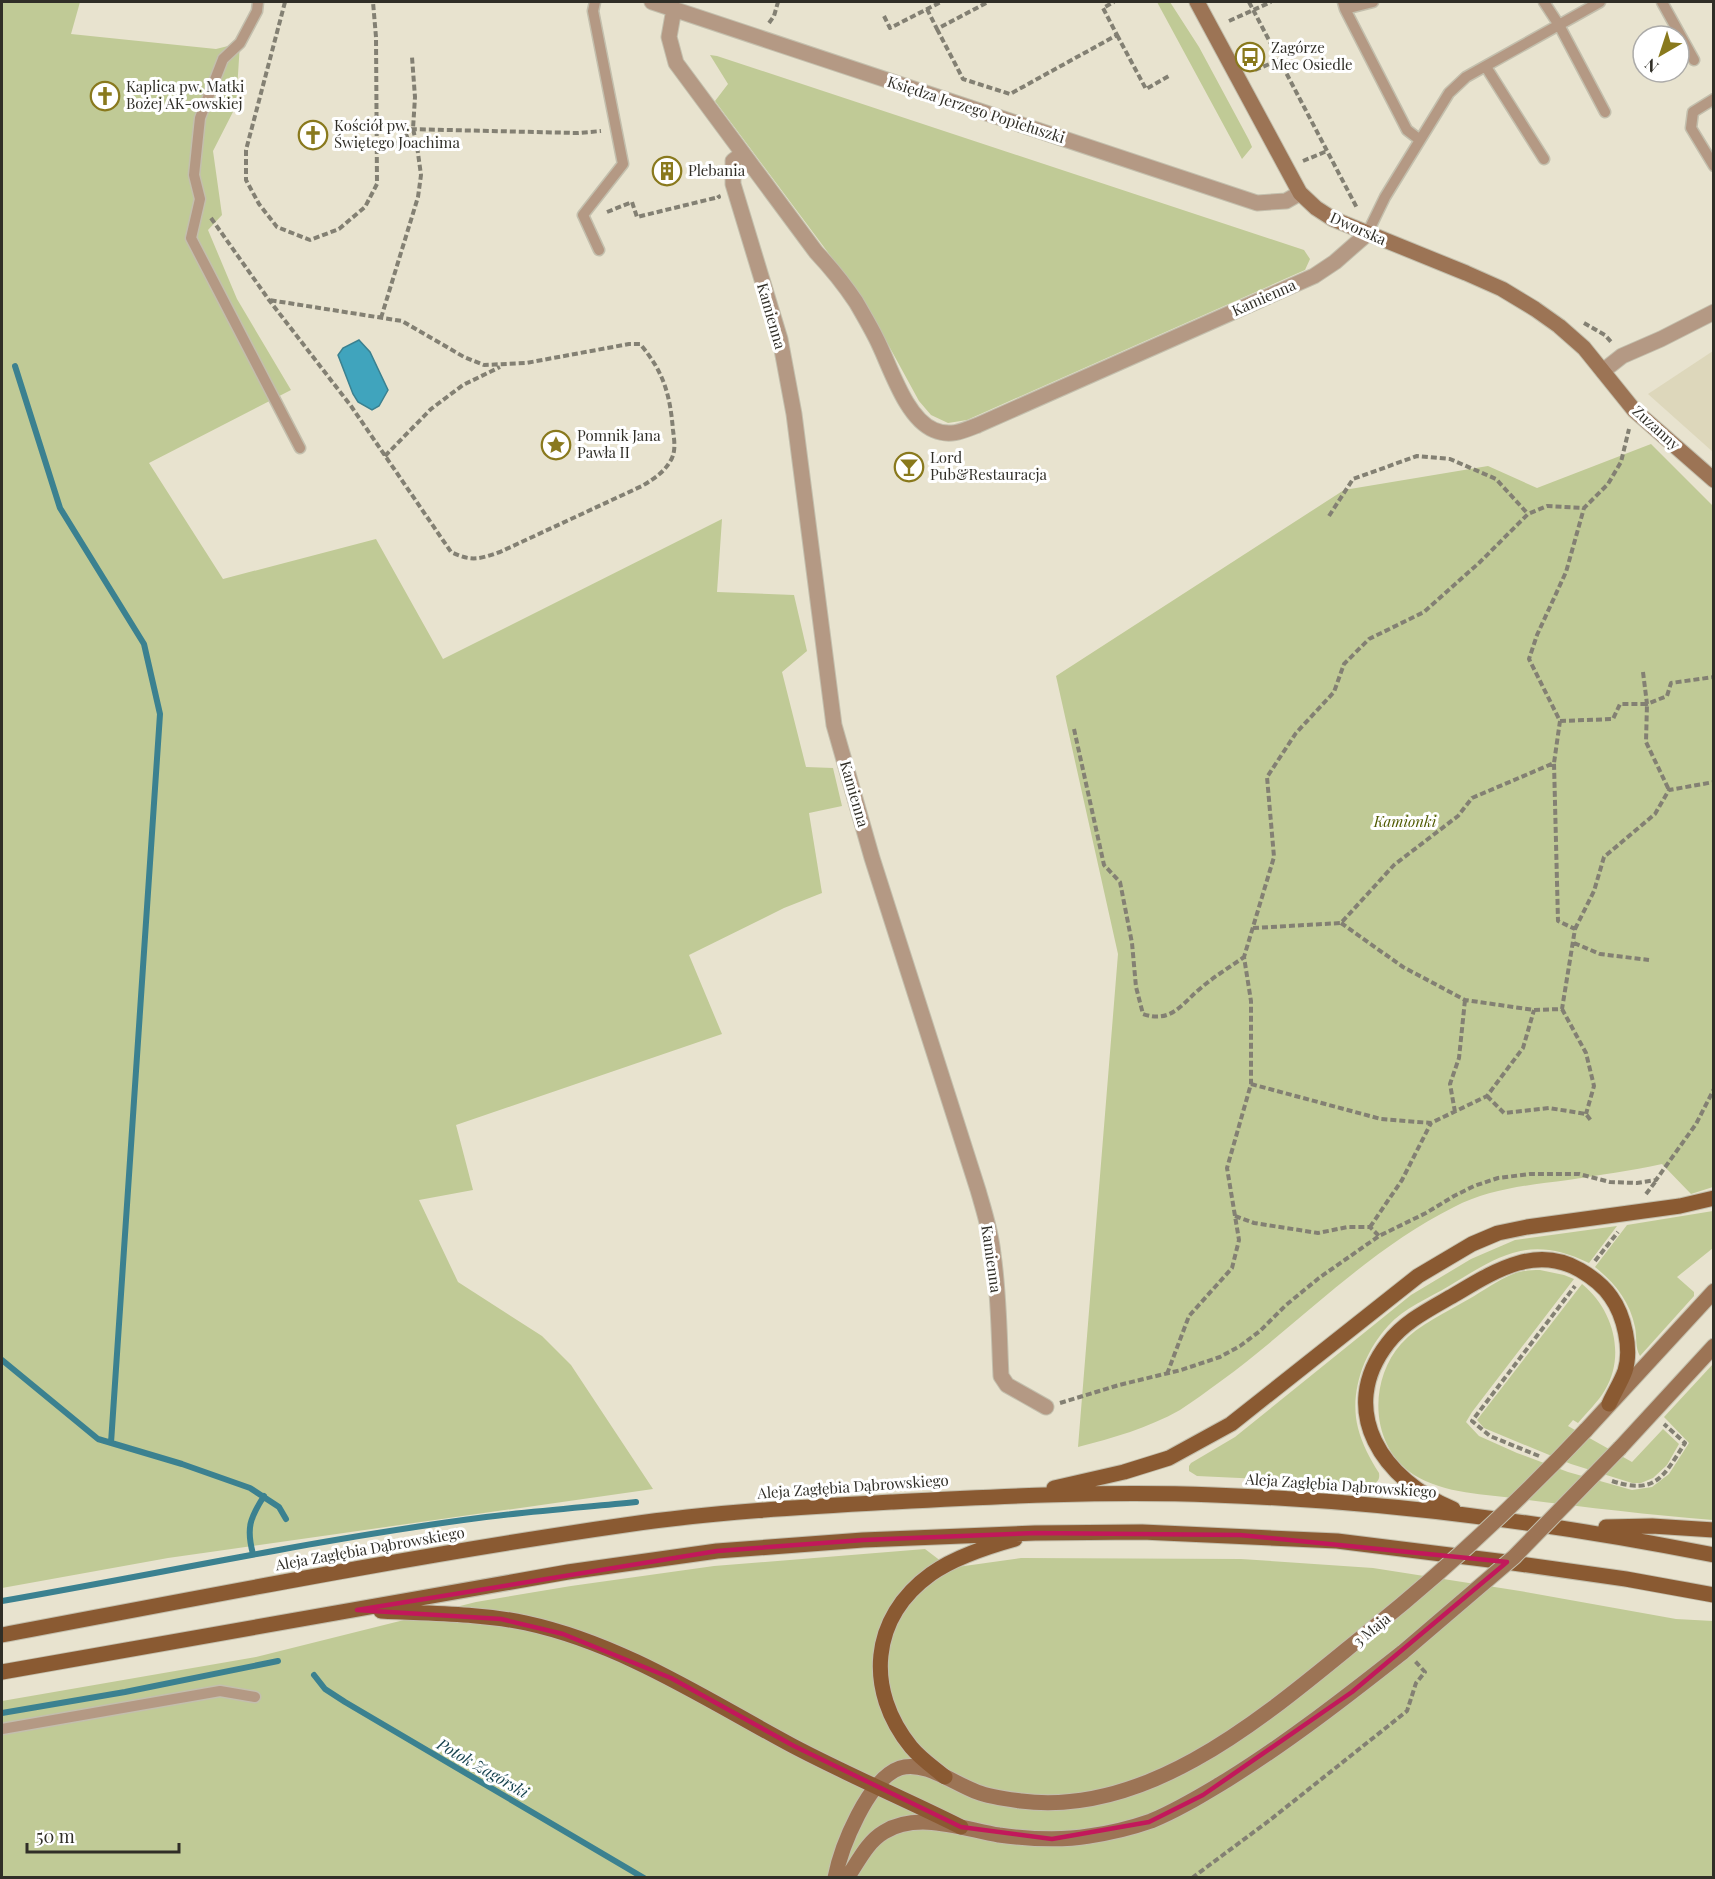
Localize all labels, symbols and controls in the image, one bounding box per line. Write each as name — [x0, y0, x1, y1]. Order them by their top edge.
north arrow — [1631, 24, 1691, 84]
place label: Zagórze Mec Osiedle — [1271, 37, 1353, 74]
bus stop icon: Zagórze Mec Osiedle — [1234, 41, 1266, 73]
text: N — [1640, 54, 1662, 78]
street label: Księdza Jerzego Popiełuszki — [885, 71, 1068, 147]
place label: Kaplica pw. Matki Bożej AK-owskiej — [126, 76, 245, 113]
church icon: Kaplica pw. Matki Bożej AK-owskiej — [89, 80, 121, 112]
place label: Kościół pw. Świętego Joachima — [334, 115, 460, 152]
church icon: Kościół pw. Świętego Joachima — [297, 119, 329, 151]
building icon: Plebania — [651, 155, 683, 187]
place label: Plebania — [688, 160, 746, 180]
street label: Dworska — [1327, 207, 1390, 250]
street label: Kamienna — [1228, 274, 1299, 320]
street label: Kamienna — [753, 280, 791, 352]
street label: Zuzanny — [1629, 401, 1685, 454]
place label: Pomnik Jana Pawła II — [577, 425, 661, 462]
place icon: Pomnik Jana Pawła II — [540, 429, 572, 461]
place label: Lord Pub&Restauracja — [930, 447, 1047, 484]
bar icon: Lord Pub&Restauracja — [893, 451, 925, 483]
street label: Kamienna — [836, 758, 874, 830]
park label: Kamionki — [1373, 811, 1437, 831]
street label: Kamienna — [977, 1224, 1007, 1294]
street label: Aleja Zagłębia Dąbrowskiego — [1244, 1468, 1437, 1502]
street label: Aleja Zagłębia Dąbrowskiego — [756, 1469, 949, 1503]
street label: Aleja Zagłębia Dąbrowskiego — [273, 1522, 466, 1575]
street label: 3 Maja — [1349, 1608, 1395, 1650]
water label: Potok Zagórski — [433, 1732, 534, 1803]
scale bar — [27, 1816, 178, 1854]
text: 50 m — [36, 1824, 75, 1848]

